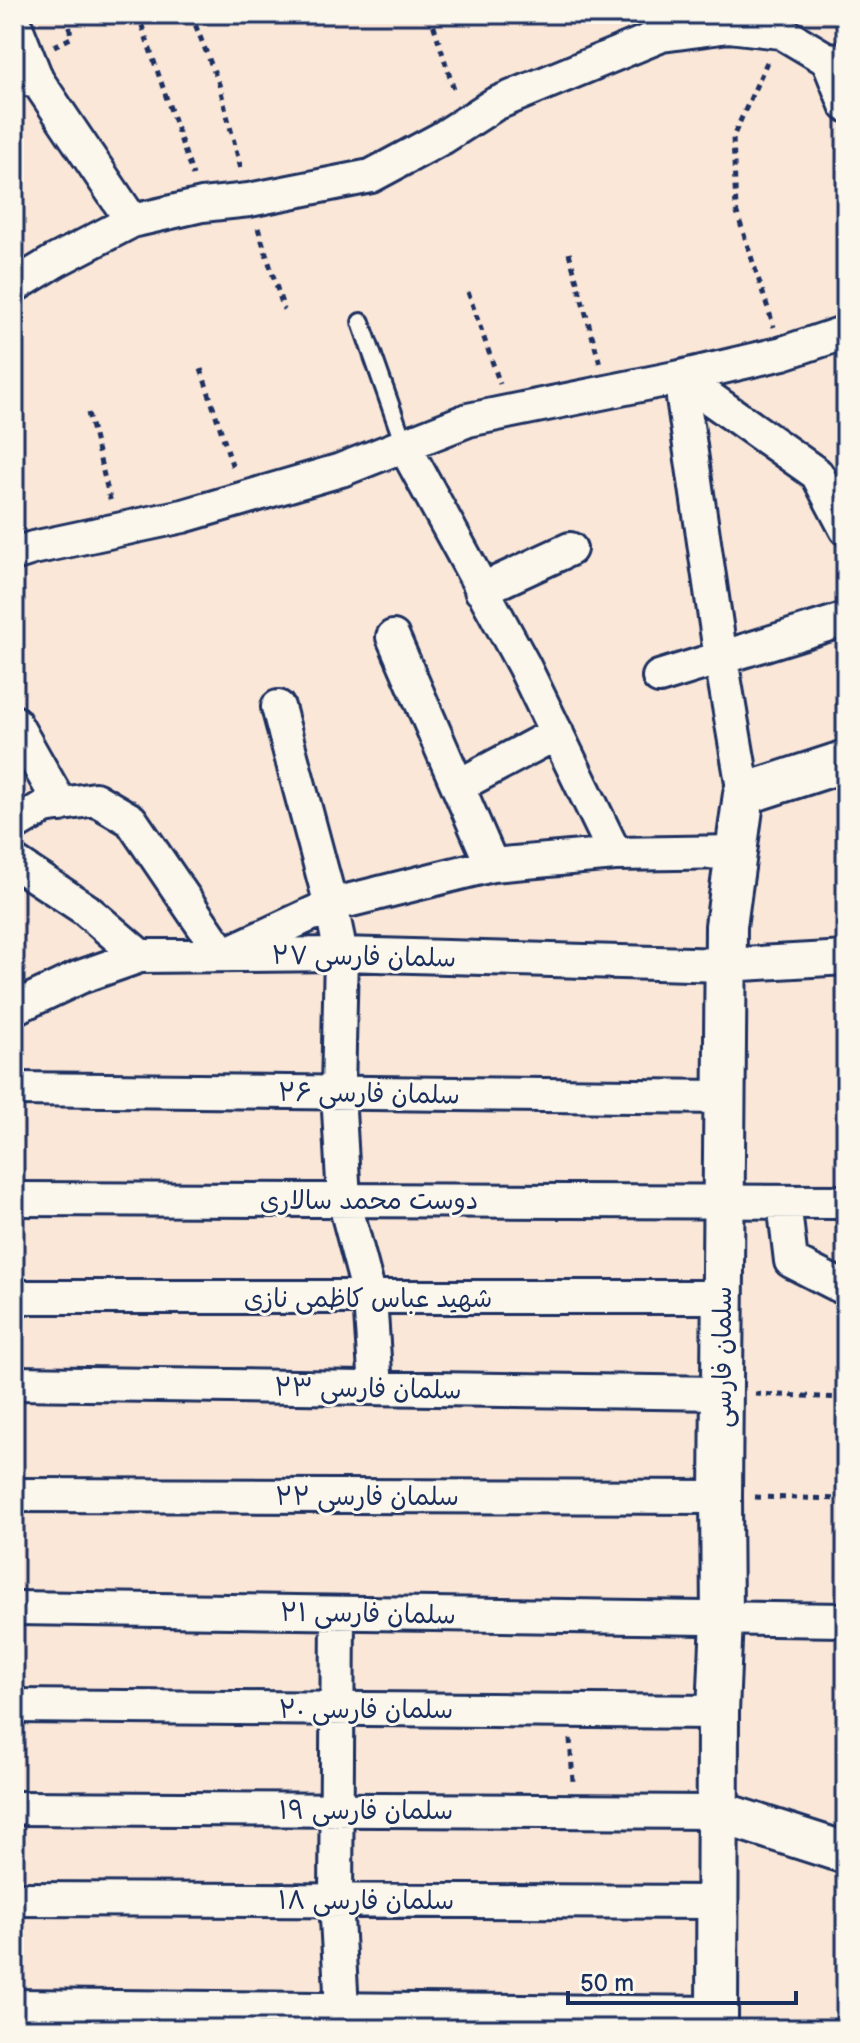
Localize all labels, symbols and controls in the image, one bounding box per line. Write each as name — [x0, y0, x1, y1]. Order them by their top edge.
street label: سلمان فارسی ۲۷ — [271, 940, 456, 975]
street label: سلمان فارسی ۲۶ — [278, 1077, 460, 1112]
street label: دوست محمد سالاری — [260, 1186, 478, 1217]
street label: شهید عباس کاظمی نازی — [244, 1284, 492, 1315]
street label: سلمان فارسی — [708, 1286, 739, 1428]
street label: سلمان فارسی ۲۳ — [274, 1372, 462, 1407]
street label: سلمان فارسی ۲۲ — [275, 1482, 459, 1513]
street label: سلمان فارسی ۲۱ — [280, 1597, 456, 1632]
street label: سلمان فارسی ۲۰ — [279, 1695, 453, 1726]
street label: سلمان فارسی ۱۹ — [279, 1796, 453, 1827]
street label: سلمان فارسی ۱۸ — [278, 1886, 454, 1917]
scale bar — [568, 1955, 796, 2005]
text: 50 m — [580, 1969, 634, 1998]

